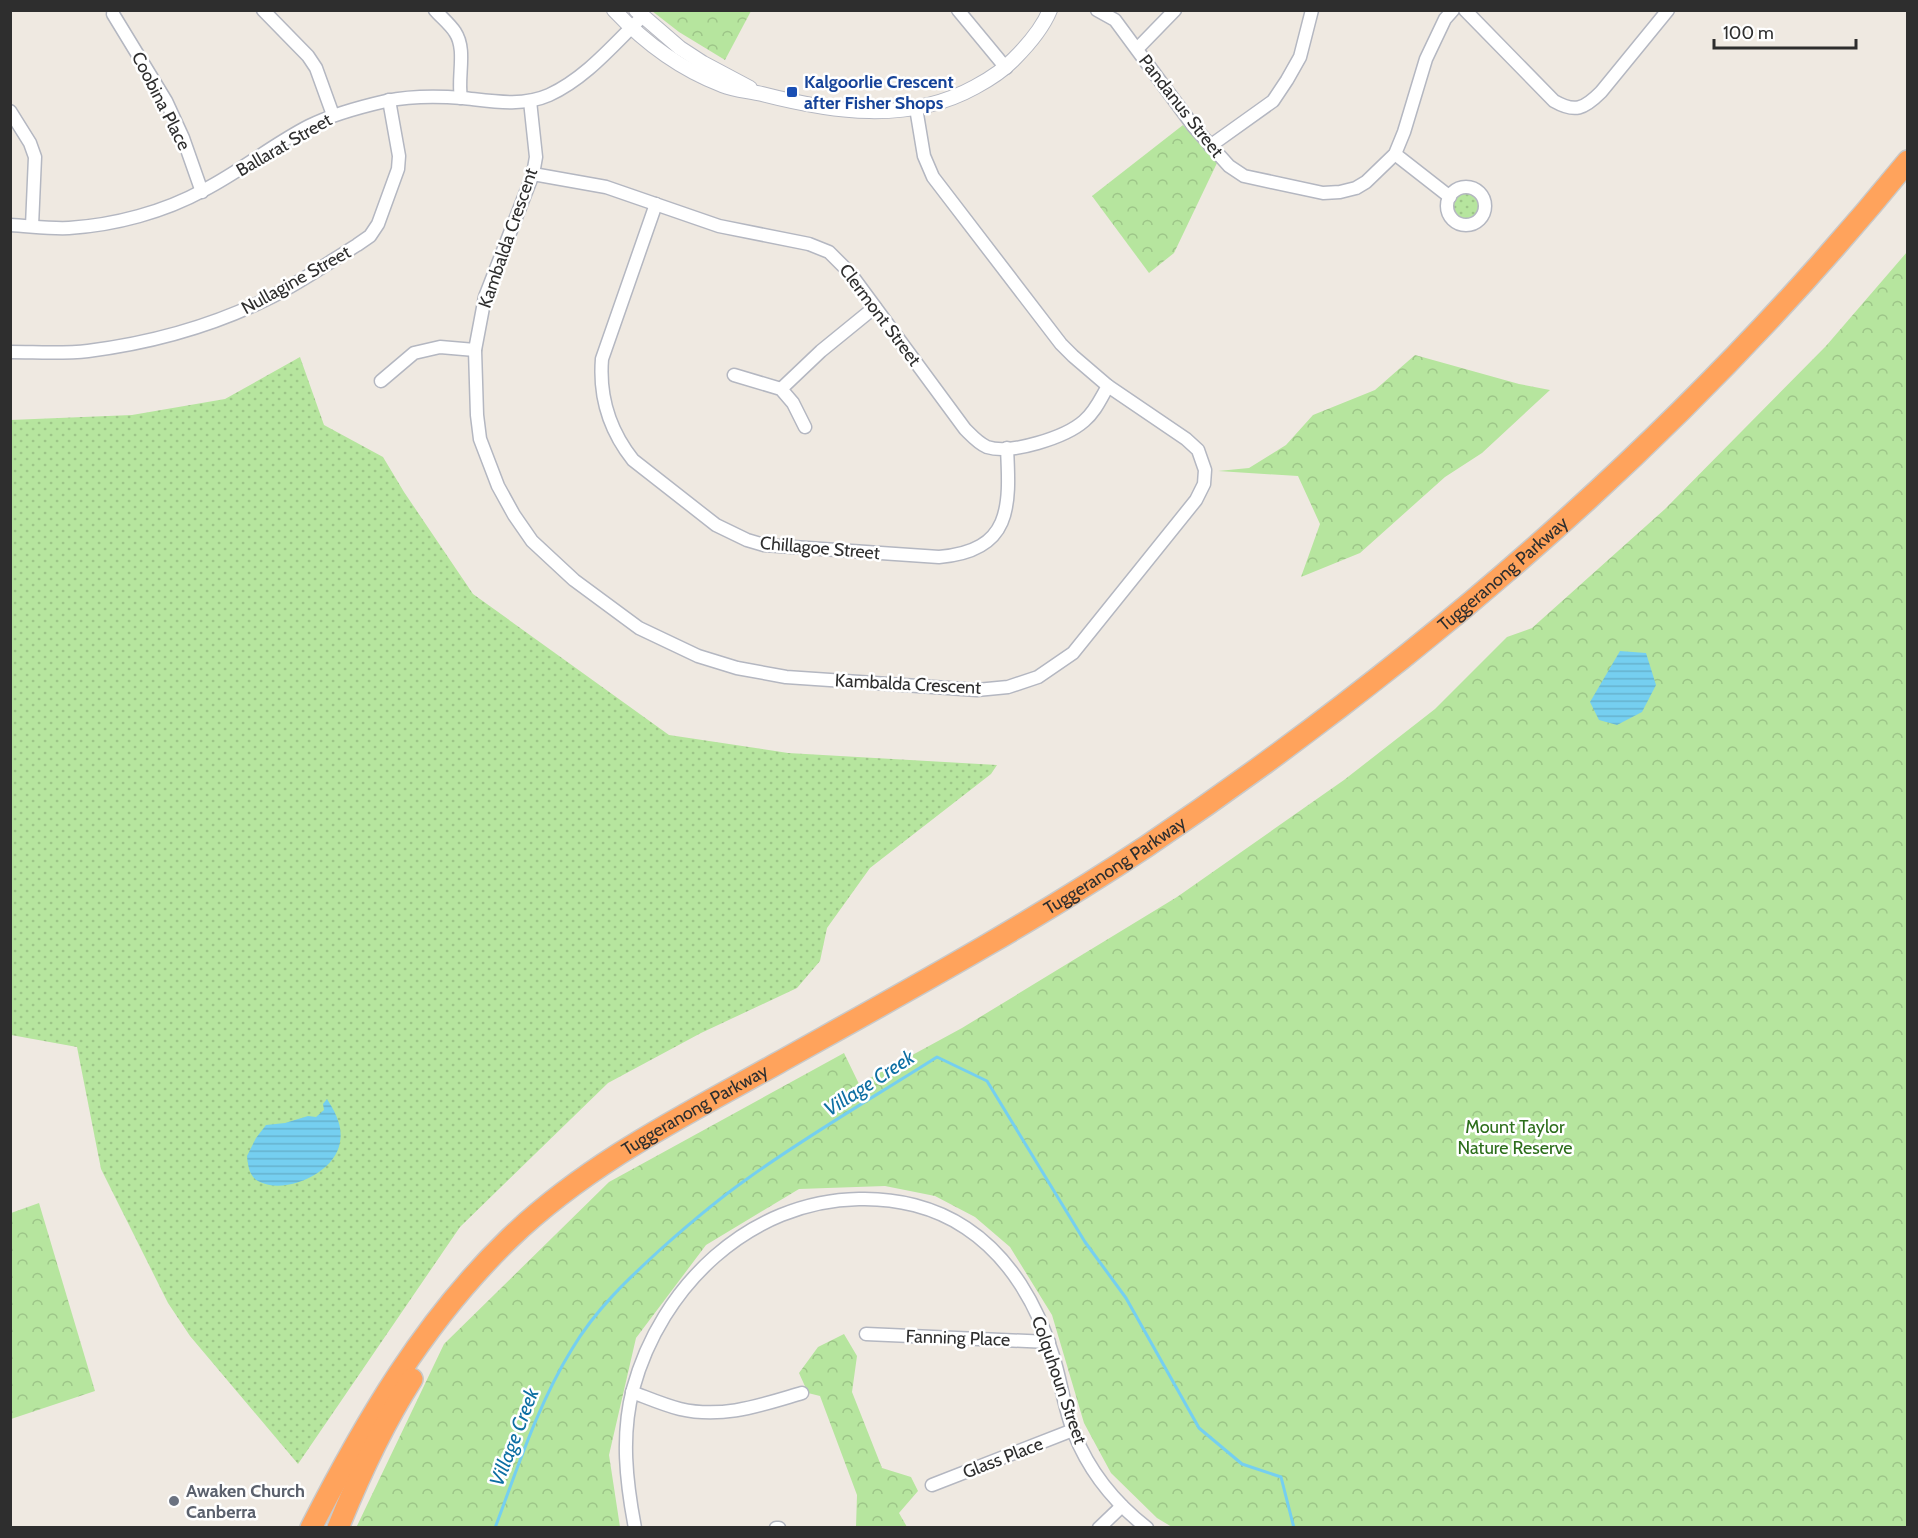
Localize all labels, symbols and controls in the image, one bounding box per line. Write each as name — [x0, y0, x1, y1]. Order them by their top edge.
scale bar — [1714, 12, 1856, 50]
text: 100 m — [1723, 22, 1774, 44]
street label: Coobina Place — [127, 48, 195, 154]
street label: Pandanus Street — [1134, 50, 1228, 162]
place label: Kalgoorlie Crescent after Fisher Shops — [804, 71, 954, 114]
marker: Kalgoorlie Crescent after Fisher Shops — [785, 85, 799, 99]
street label: Ballarat Street — [232, 109, 336, 181]
street label: Kambalda Crescent — [474, 165, 542, 311]
street label: Nullagine Street — [237, 241, 355, 319]
street label: Clermont Street — [834, 260, 926, 370]
street label: Tuggeranong Parkway — [1433, 512, 1573, 636]
street label: Chillagoe Street — [759, 532, 881, 564]
street label: Kambalda Crescent — [834, 669, 982, 699]
street label: Tuggeranong Parkway — [1040, 812, 1190, 920]
water label: Village Creek — [819, 1044, 920, 1121]
street label: Tuggeranong Parkway — [618, 1060, 772, 1160]
park label: Mount Taylor Nature Reserve — [1457, 1116, 1573, 1159]
street label: Colquhoun Street — [1027, 1313, 1091, 1447]
street label: Fanning Place — [905, 1325, 1011, 1351]
water label: Village Creek — [484, 1383, 544, 1489]
street label: Glass Place — [960, 1433, 1046, 1483]
place label: Awaken Church Canberra — [186, 1480, 305, 1523]
marker: Awaken Church Canberra — [167, 1494, 181, 1508]

